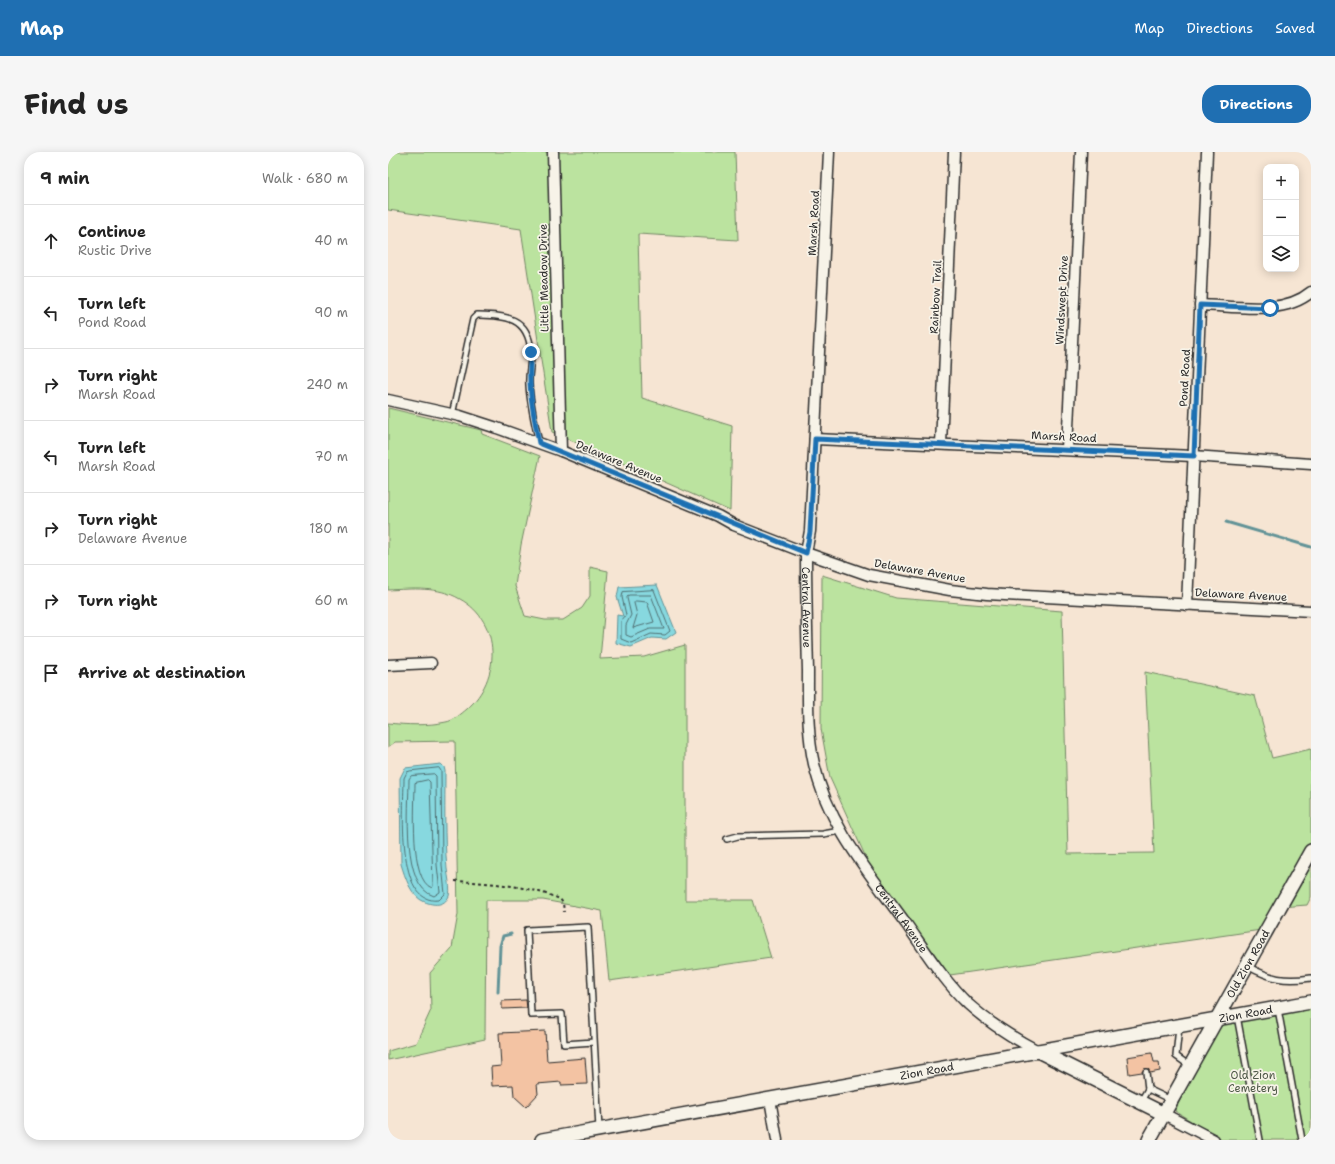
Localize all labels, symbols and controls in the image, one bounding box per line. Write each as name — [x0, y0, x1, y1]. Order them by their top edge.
text: Map — [20, 16, 64, 41]
text: Map — [1135, 19, 1165, 37]
text: Directions — [1187, 19, 1253, 37]
text: Saved — [1275, 19, 1315, 37]
text: Find us — [24, 85, 129, 123]
button: Directions — [1202, 85, 1311, 123]
map controls — [1263, 164, 1299, 272]
button: + — [1263, 164, 1299, 200]
text: 9 min — [40, 167, 90, 189]
text: Walk · 680 m — [262, 170, 348, 187]
street label: Marsh Road — [805, 190, 823, 256]
button: − — [1263, 200, 1299, 236]
text: Continue — [78, 222, 146, 242]
street label: Little Meadow Drive — [536, 224, 552, 332]
icon: ahead — [40, 230, 62, 252]
text: 40 m — [314, 232, 348, 249]
button: layers — [1263, 236, 1299, 272]
text: Rustic Drive — [78, 242, 152, 259]
street label: Windswept Drive — [1052, 255, 1072, 345]
street label: Rainbow Trail — [927, 259, 945, 334]
text: Turn left — [78, 294, 146, 314]
route start — [1261, 299, 1279, 317]
icon: left — [40, 302, 62, 324]
text: 90 m — [314, 304, 348, 321]
text: Pond Road — [78, 314, 146, 331]
route end — [522, 343, 540, 361]
street label: Pond Road — [1176, 349, 1194, 407]
text: Turn right — [78, 366, 158, 386]
icon: right — [40, 374, 62, 396]
text: 240 m — [306, 376, 348, 393]
text: Marsh Road — [78, 386, 155, 403]
street label: Marsh Road — [1031, 428, 1097, 446]
street label: Delaware Avenue — [573, 437, 665, 487]
text: Turn left — [78, 438, 146, 458]
icon: left — [40, 446, 62, 468]
text: 70 m — [314, 448, 348, 465]
text: Marsh Road — [78, 458, 155, 475]
text: Turn right — [78, 510, 158, 530]
icon: right — [40, 518, 62, 540]
text: 180 m — [309, 520, 348, 537]
text: Delaware Avenue — [78, 530, 187, 547]
street label: Delaware Avenue — [873, 556, 967, 586]
street label: Central Avenue — [799, 567, 815, 648]
street label: Delaware Avenue — [1194, 585, 1288, 605]
icon: right — [40, 590, 62, 612]
text: Turn right — [78, 591, 158, 611]
text: 60 m — [315, 592, 348, 609]
icon: arrive — [40, 662, 62, 684]
text: Arrive at destination — [78, 663, 246, 683]
street label: Central Avenue — [872, 881, 931, 956]
street label: Old Zion Road — [1223, 927, 1273, 1001]
street label: Zion Road — [1218, 1002, 1274, 1026]
street label: Zion Road — [899, 1059, 955, 1083]
park label: Old Zion Cemetery — [1228, 1068, 1278, 1096]

